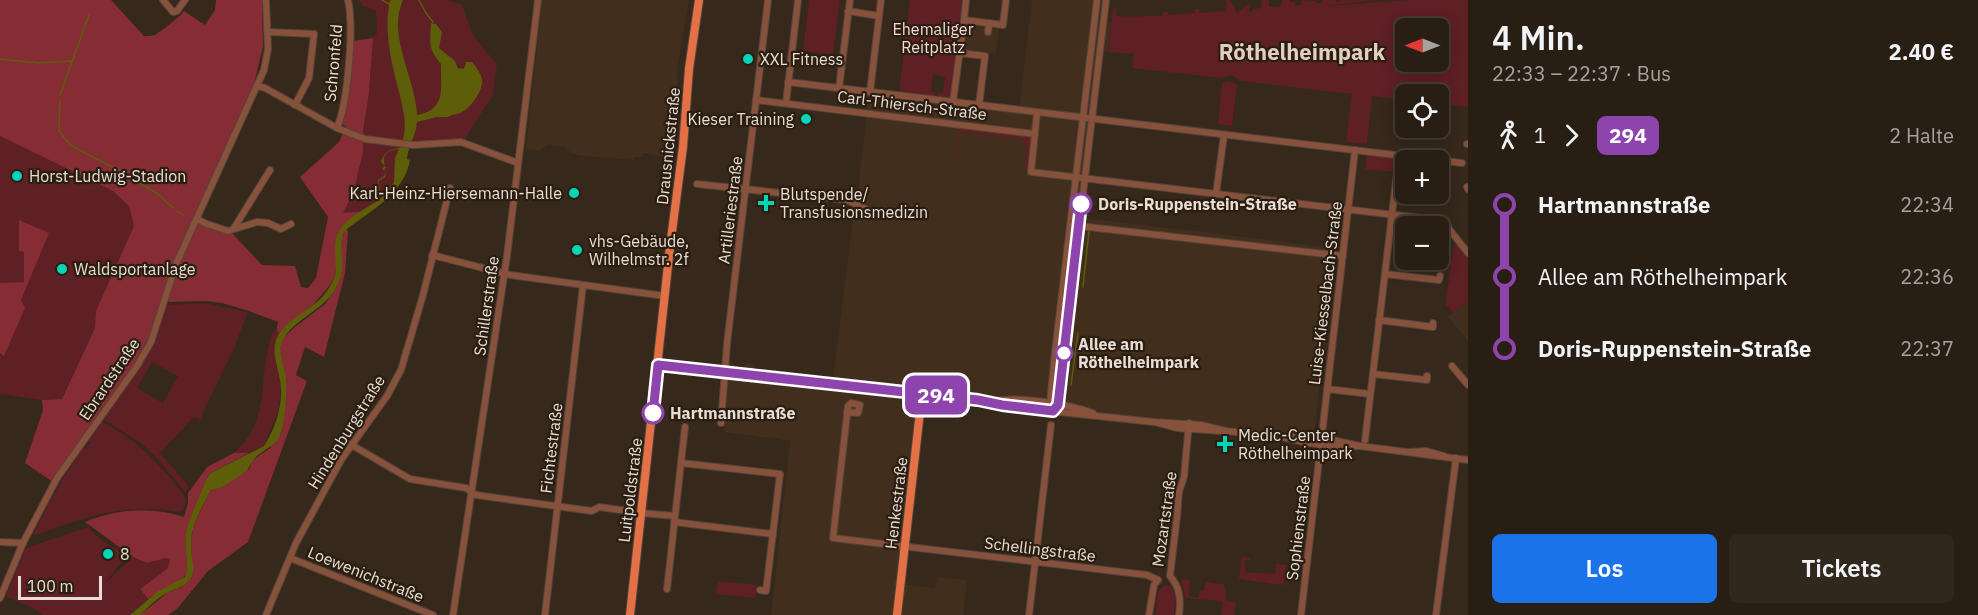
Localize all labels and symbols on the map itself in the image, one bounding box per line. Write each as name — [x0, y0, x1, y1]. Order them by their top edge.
north arrow — [1395, 18, 1449, 72]
park label: Ehemaliger Reitplatz — [892, 19, 974, 57]
street label: Schronfeld — [320, 23, 346, 103]
district label: Röthelheimpark — [1219, 37, 1385, 66]
place label: XXL Fitness — [760, 49, 843, 69]
marker: XXL Fitness — [741, 52, 755, 66]
street label: Drausnickstraße — [652, 86, 684, 206]
street label: Carl-Thiersch-Straße — [836, 86, 988, 124]
place label: Kieser Training — [687, 109, 795, 129]
marker: Kieser Training — [799, 112, 813, 126]
street label: Artilleriestraße — [713, 155, 747, 265]
place label: Horst-Ludwig-Stadion — [29, 166, 186, 186]
marker: Horst-Ludwig-Stadion — [10, 169, 24, 183]
place label: Karl-Heinz-Hiersemann-Halle — [350, 183, 562, 203]
place label: Blutspende/ Transfusionsmedizin — [780, 184, 928, 222]
marker: Karl-Heinz-Hiersemann-Halle — [567, 186, 581, 200]
marker: Doris-Ruppenstein-Straße — [1070, 193, 1092, 215]
marker: Blutspende/ Transfusionsmedizin — [757, 194, 775, 212]
place label: Doris-Ruppenstein-Straße — [1098, 194, 1297, 214]
street label: Luise-Kiesselbach-Straße — [1304, 200, 1346, 386]
place label: vhs-Gebäude, Wilhelmstr. 2f — [589, 231, 689, 269]
marker: vhs-Gebäude, Wilhelmstr. 2f — [570, 243, 584, 257]
street label: Schillerstraße — [469, 255, 503, 357]
place label: Waldsportanlage — [74, 259, 196, 279]
marker: Waldsportanlage — [55, 262, 69, 276]
street label: Ebrardstraße — [74, 334, 144, 424]
place label: Allee am Röthelheimpark — [1078, 334, 1200, 372]
marker: Allee am Röthelheimpark — [1055, 344, 1073, 362]
street label: Hindenburgstraße — [303, 371, 389, 493]
line badge: 294 — [902, 376, 970, 414]
street label: Fichtestraße — [536, 401, 567, 494]
marker: Hartmannstraße — [642, 402, 664, 424]
place label: Hartmannstraße — [670, 403, 795, 423]
place label: Medic-Center Röthelheimpark — [1238, 425, 1353, 463]
marker: Medic-Center Röthelheimpark — [1216, 435, 1234, 453]
street label: Luitpoldstraße — [614, 436, 646, 543]
street label: Henkestraße — [880, 456, 912, 550]
street label: Mozartstraße — [1147, 470, 1181, 568]
street label: Sophienstraße — [1282, 474, 1314, 581]
street label: Schellingstraße — [983, 532, 1097, 566]
street label: Loewenichstraße — [305, 542, 427, 606]
place label: 8 — [120, 544, 130, 564]
marker: 8 — [101, 547, 115, 561]
scale bar — [18, 573, 102, 600]

